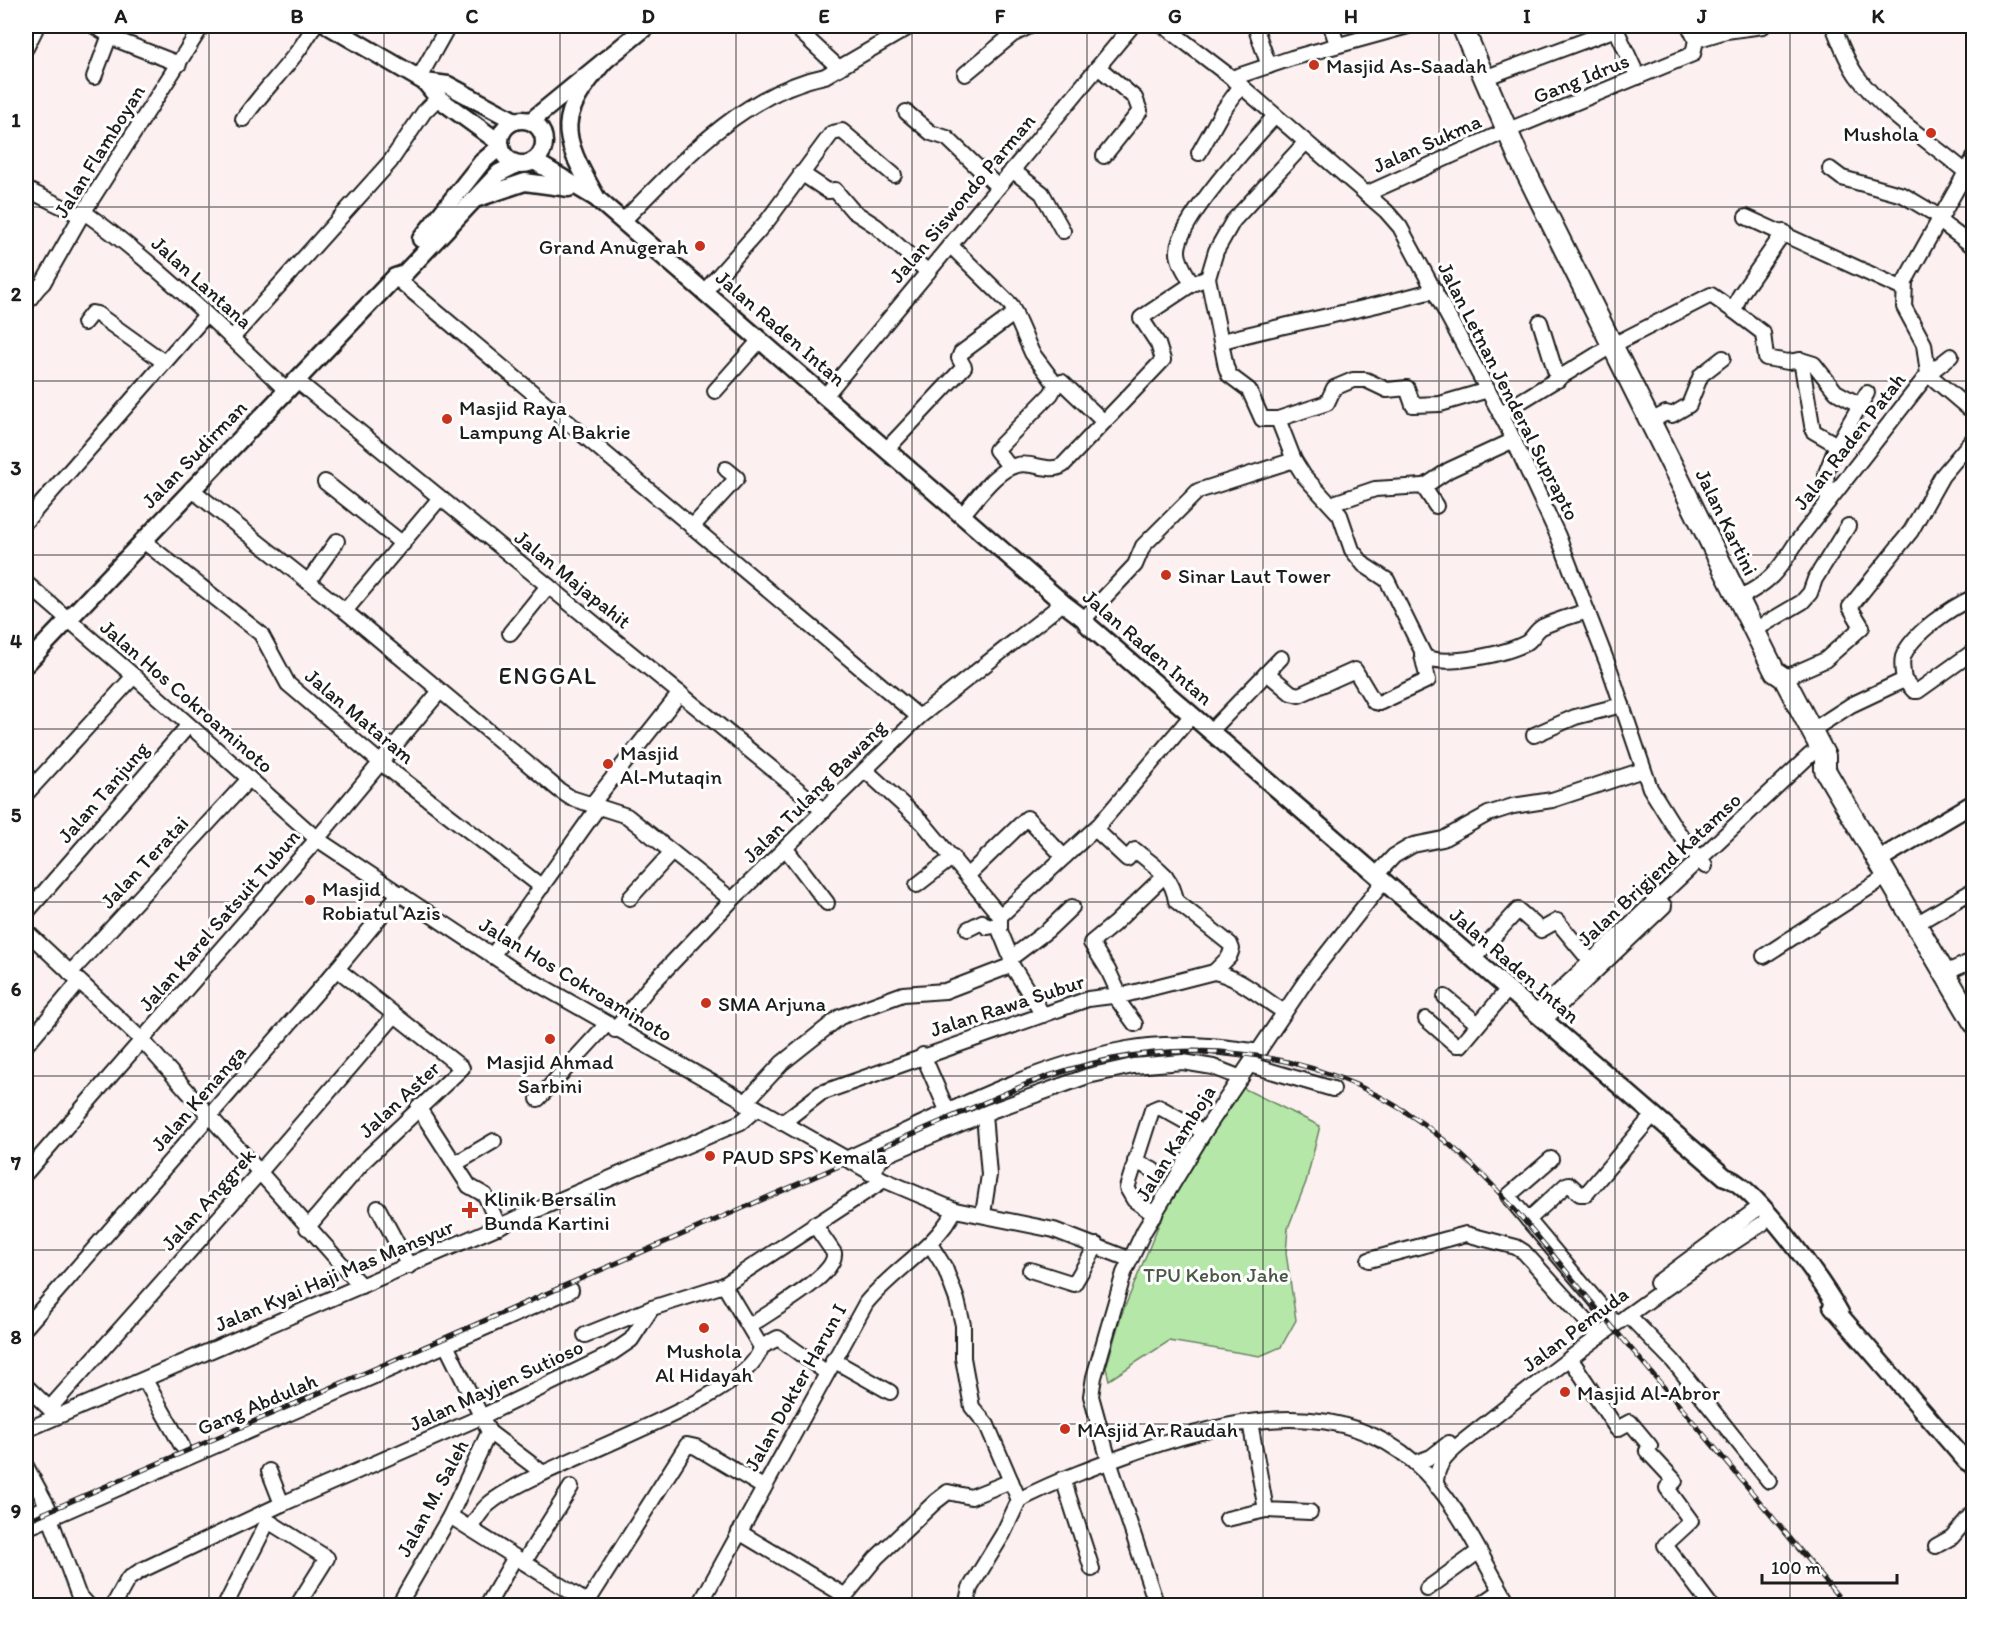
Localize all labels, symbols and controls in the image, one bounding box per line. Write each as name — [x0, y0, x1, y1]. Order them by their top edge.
text: A — [114, 4, 128, 28]
text: B — [291, 4, 304, 28]
text: C — [466, 4, 479, 28]
text: D — [641, 4, 655, 28]
text: E — [818, 4, 830, 28]
text: F — [995, 4, 1006, 28]
text: G — [1168, 4, 1182, 28]
text: H — [1344, 4, 1358, 28]
text: I — [1523, 4, 1531, 28]
text: J — [1696, 4, 1707, 28]
text: K — [1872, 4, 1886, 28]
street label: Gang Idrus — [1529, 47, 1633, 109]
place label: Masjid As-Saadah — [1326, 53, 1487, 78]
marker: Masjid As-Saadah — [1307, 58, 1321, 72]
street label: Jalan Flamboyan — [48, 80, 150, 222]
text: 1 — [11, 108, 21, 132]
street label: Jalan Siswondo Parman — [884, 108, 1040, 288]
street label: Jalan Sukma — [1369, 108, 1485, 178]
place label: Mushola — [1843, 121, 1919, 146]
marker: Mushola — [1924, 126, 1938, 140]
street label: Jalan Lantana — [147, 230, 257, 334]
place label: Grand Anugerah — [539, 234, 689, 259]
marker: Grand Anugerah — [693, 239, 707, 253]
street label: Jalan Letnan Jenderal Suprapto — [1433, 258, 1585, 524]
street label: Jalan Raden Intan — [711, 265, 851, 391]
text: 2 — [11, 282, 22, 306]
street label: Jalan Raden Patah — [1788, 367, 1910, 515]
street label: Jalan Sudirman — [136, 395, 252, 513]
place label: Masjid Raya Lampung Al Bakrie — [459, 395, 631, 444]
marker: Masjid Raya Lampung Al Bakrie — [440, 412, 454, 426]
text: 3 — [11, 456, 22, 480]
street label: Jalan Kartini — [1691, 465, 1763, 579]
street label: Jalan Majapahit — [510, 525, 636, 634]
place label: Sinar Laut Tower — [1178, 563, 1331, 588]
marker: Sinar Laut Tower — [1159, 568, 1173, 582]
street label: Jalan Raden Intan — [1078, 584, 1218, 710]
street label: Jalan Hos Cokroaminoto — [95, 614, 279, 778]
text: 4 — [10, 629, 22, 653]
district label: ENGGAL — [499, 661, 597, 690]
street label: Jalan Mataram — [300, 663, 420, 769]
street label: Jalan Tulang Bawang — [737, 714, 891, 868]
street label: Jalan Tanjung — [52, 736, 154, 848]
place label: Masjid Al-Mutaqin — [620, 740, 722, 789]
marker: Masjid Al-Mutaqin — [601, 757, 615, 771]
street label: Jalan Brigjend Katamso — [1572, 787, 1746, 951]
text: 5 — [11, 803, 22, 827]
street label: Jalan Teratai — [95, 810, 193, 914]
street label: Jalan Karel Satsuit Tubun — [133, 824, 305, 1016]
place label: Masjid Robiatul Azis — [322, 876, 441, 925]
marker: Masjid Robiatul Azis — [303, 893, 317, 907]
street label: Jalan Raden Intan — [1445, 902, 1585, 1028]
street label: Jalan Hos Cokroaminoto — [475, 911, 677, 1047]
street label: Jalan Rawa Subur — [927, 968, 1087, 1042]
text: 6 — [11, 977, 22, 1001]
place label: SMA Arjuna — [718, 991, 826, 1016]
marker: SMA Arjuna — [699, 996, 713, 1010]
marker: Masjid Ahmad Sarbini — [543, 1032, 557, 1046]
street label: Jalan Kenanga — [145, 1040, 251, 1156]
place label: Masjid Ahmad Sarbini — [486, 1049, 614, 1098]
street label: Jalan Aster — [353, 1055, 445, 1143]
street label: Jalan Kamboja — [1129, 1080, 1221, 1206]
street label: Jalan Anggrek — [156, 1143, 261, 1255]
place label: PAUD SPS Kemala — [722, 1144, 887, 1169]
marker: PAUD SPS Kemala — [703, 1149, 717, 1163]
text: 7 — [10, 1151, 21, 1175]
place label: Klinik Bersalin Bunda Kartini — [484, 1186, 617, 1235]
marker: Klinik Bersalin Bunda Kartini — [461, 1201, 479, 1219]
street label: Jalan Kyai Haji Mas Mansyur — [211, 1213, 458, 1337]
park label: TPU Kebon Jahe — [1143, 1262, 1289, 1287]
street label: Jalan Pemuda — [1517, 1281, 1633, 1377]
street label: Jalan Dokter Harun I — [739, 1299, 851, 1475]
marker: Mushola Al Hidayah — [697, 1321, 711, 1335]
text: 8 — [11, 1325, 22, 1349]
street label: Jalan Mayjen Sutioso — [405, 1334, 587, 1436]
place label: Mushola Al Hidayah — [655, 1338, 754, 1387]
street label: Gang Abdulah — [193, 1368, 321, 1440]
place label: Masjid Al-Abror — [1577, 1380, 1721, 1405]
marker: Masjid Al-Abror — [1558, 1385, 1572, 1399]
place label: MAsjid Ar Raudah — [1077, 1417, 1238, 1442]
marker: MAsjid Ar Raudah — [1058, 1422, 1072, 1436]
street label: Jalan M. Saleh — [391, 1435, 473, 1561]
text: 9 — [11, 1499, 21, 1523]
scale bar — [1762, 1547, 1897, 1585]
text: 100 m — [1771, 1557, 1821, 1579]

